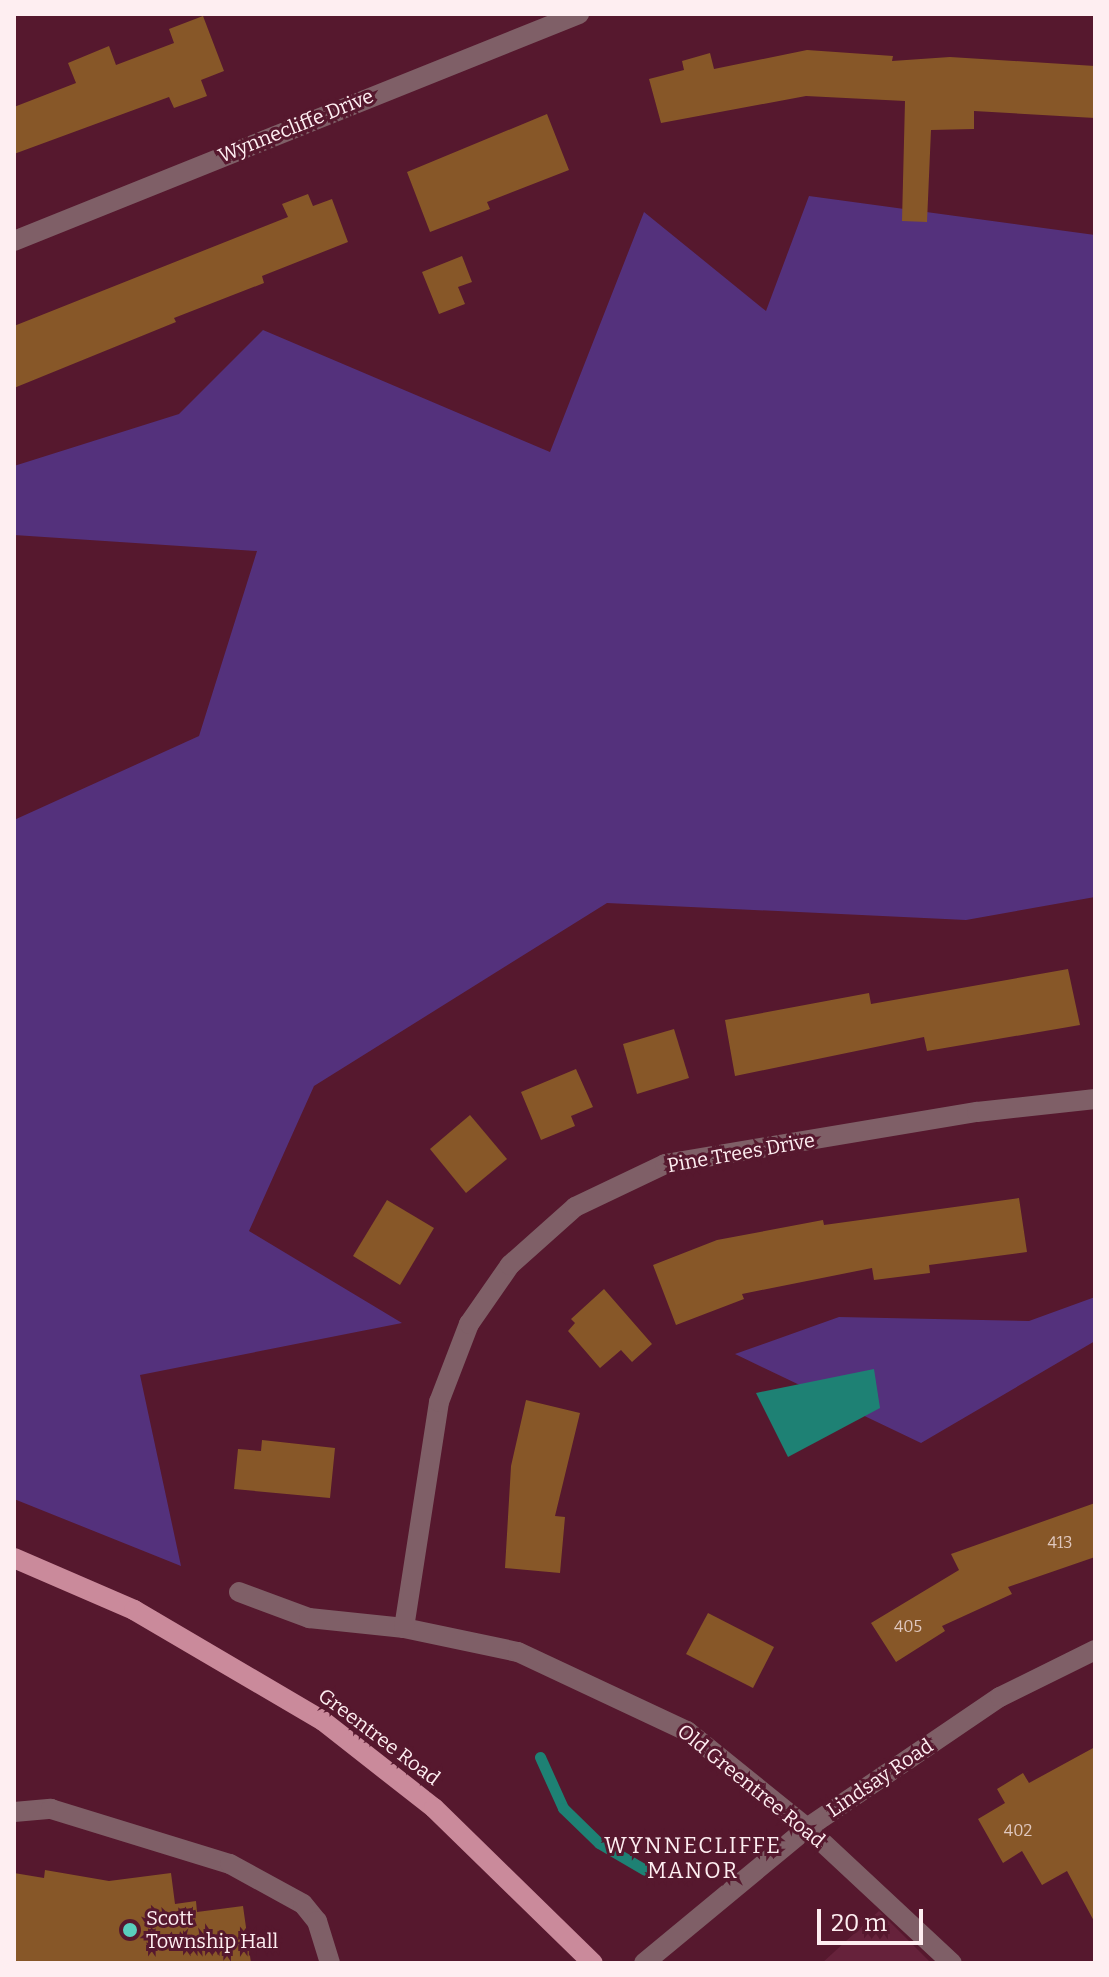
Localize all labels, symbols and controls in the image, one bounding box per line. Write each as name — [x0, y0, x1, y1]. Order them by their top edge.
street label: Wynnecliffe Drive — [215, 84, 377, 168]
street label: Pine Trees Drive — [665, 1128, 817, 1178]
house number: 413 — [1048, 1533, 1072, 1553]
house number: 405 — [894, 1617, 922, 1637]
street label: Greentree Road — [313, 1683, 445, 1791]
street label: Old Greentree Road — [673, 1719, 829, 1853]
street label: Lindsay Road — [822, 1734, 938, 1822]
house number: 402 — [1004, 1821, 1032, 1841]
district label: WYNNECLIFFE MANOR — [604, 1832, 782, 1884]
scale bar — [821, 1893, 927, 1943]
place label: Scott Township Hall — [146, 1906, 278, 1953]
text: 20 m — [831, 1909, 887, 1937]
marker: Scott Township Hall — [121, 1921, 139, 1939]

